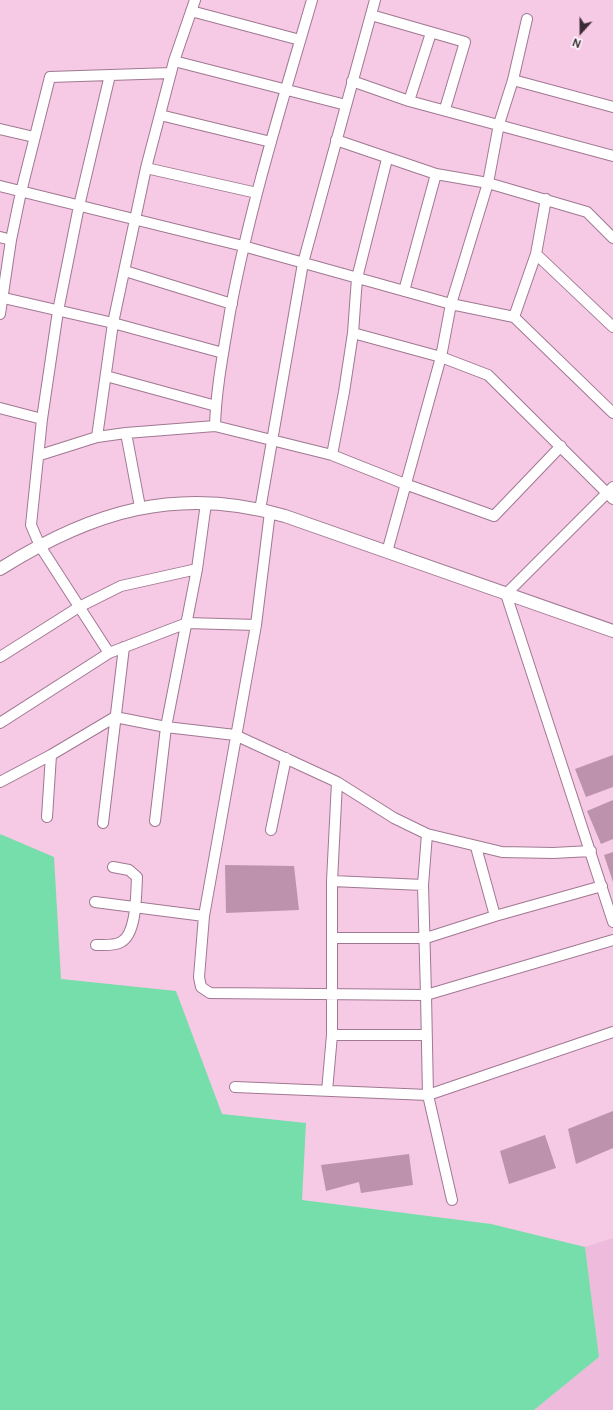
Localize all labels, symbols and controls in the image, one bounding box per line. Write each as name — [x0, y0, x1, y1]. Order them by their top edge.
north arrow — [561, 12, 601, 52]
text: N — [570, 35, 583, 51]

